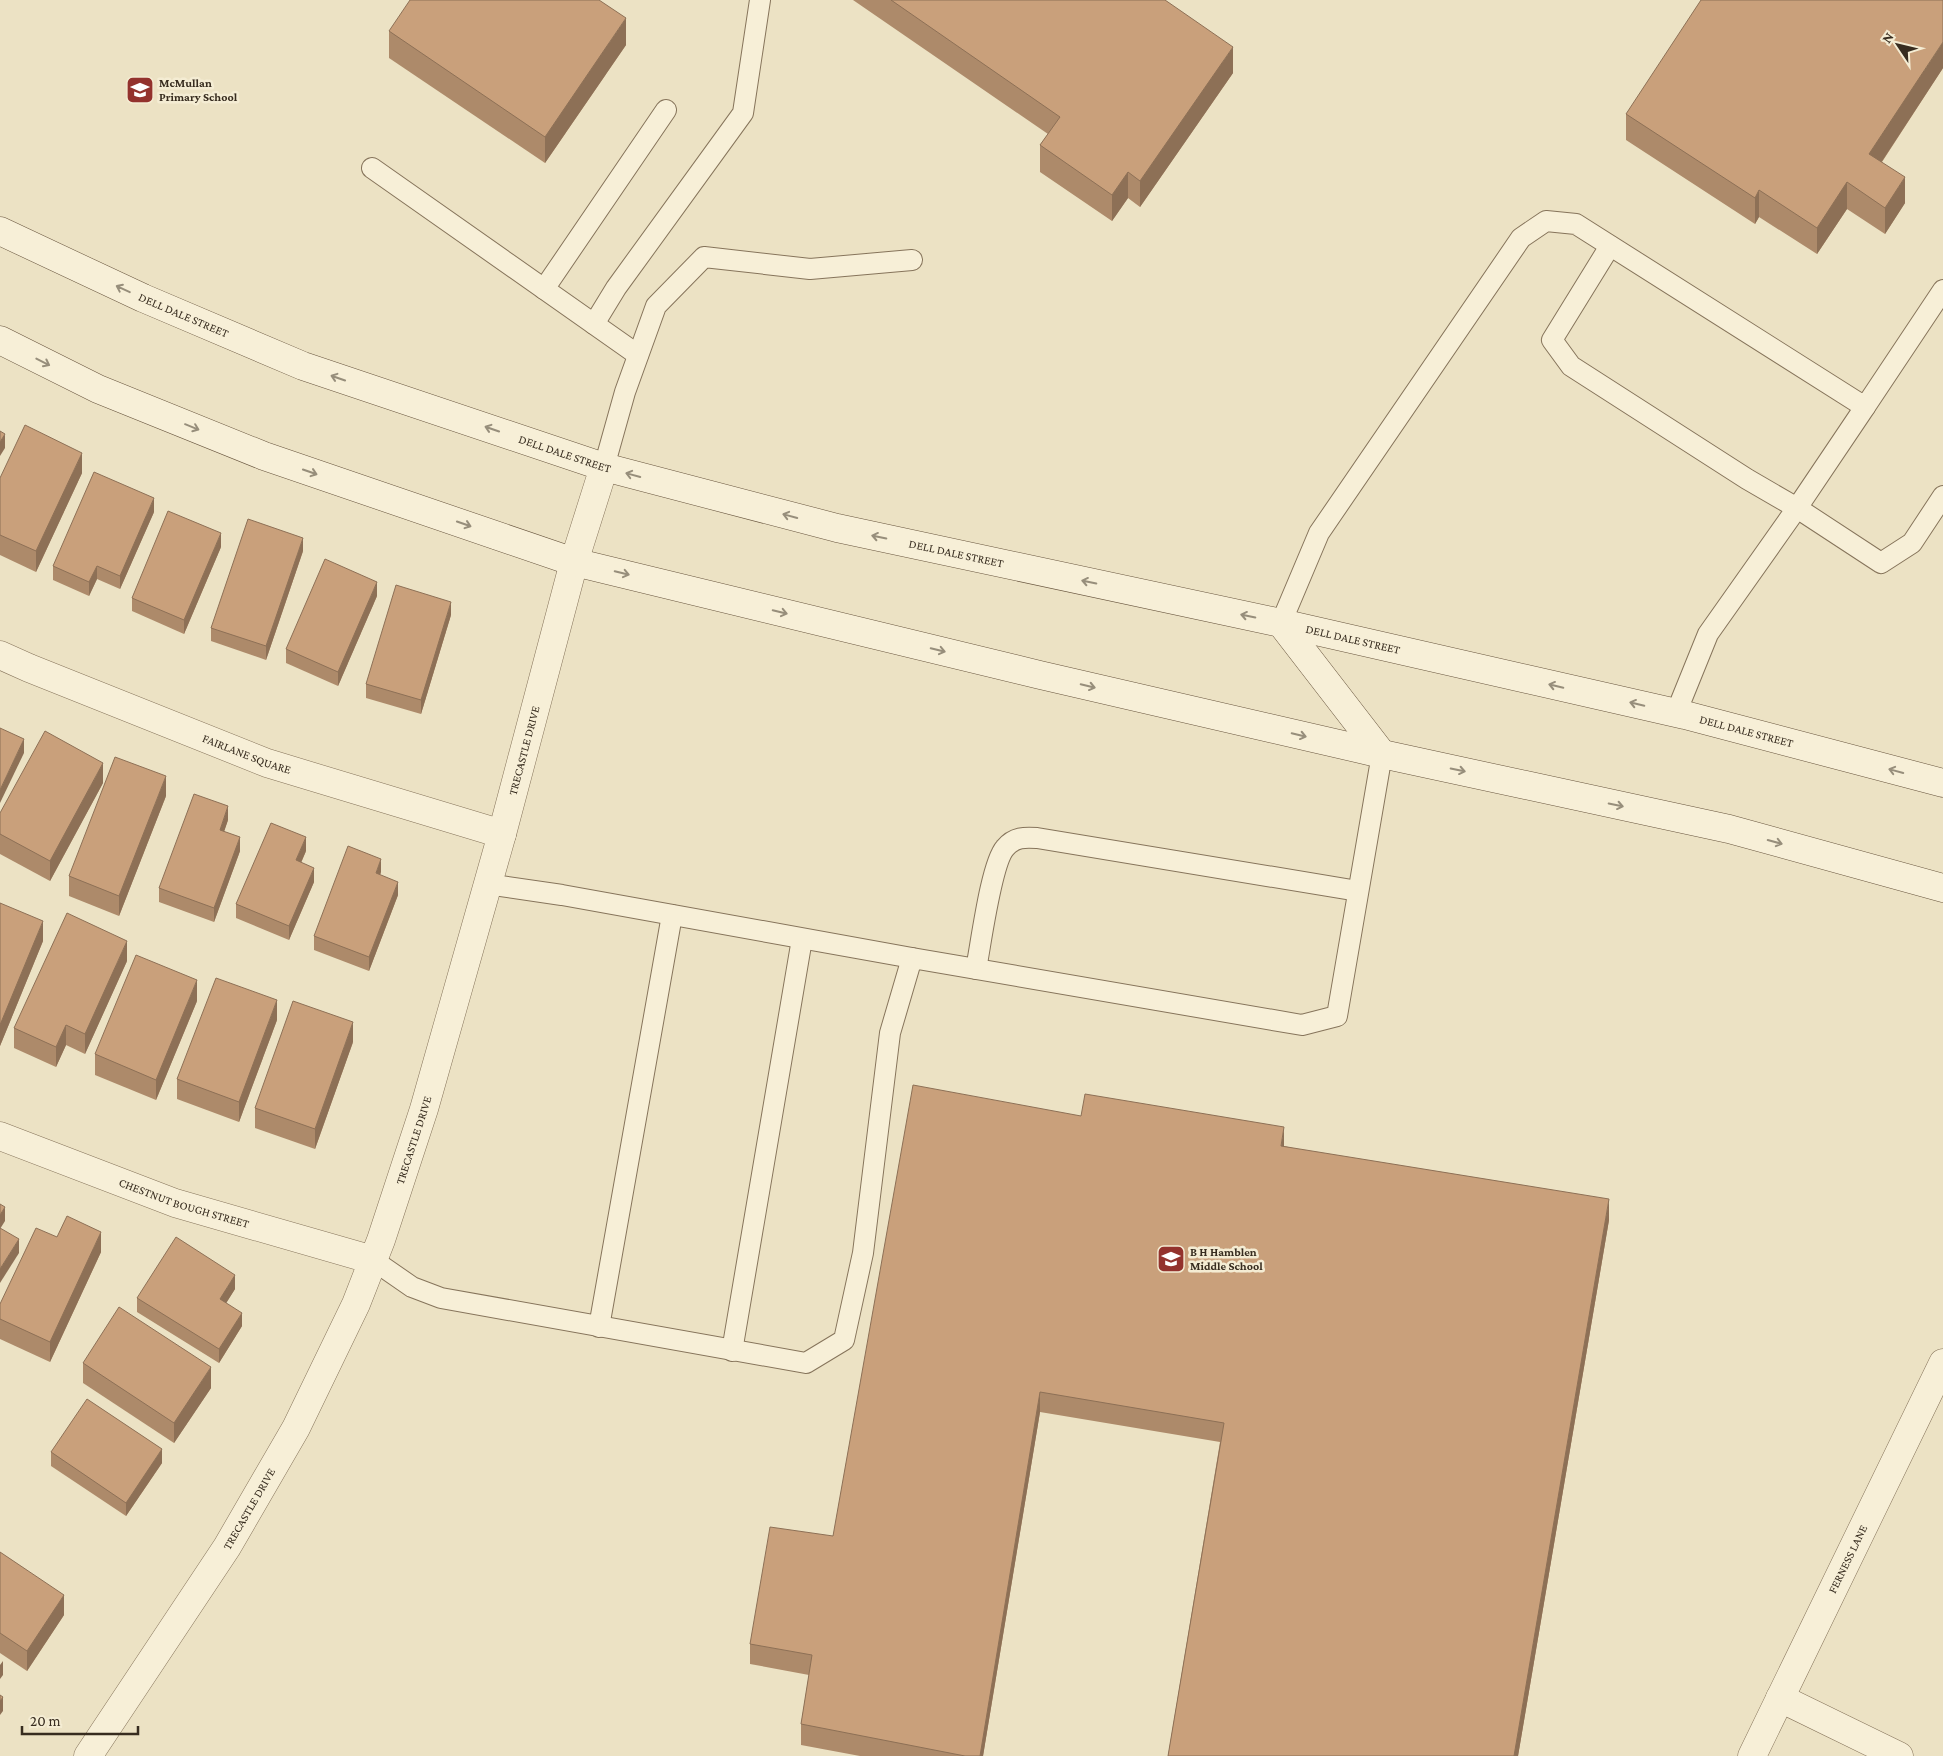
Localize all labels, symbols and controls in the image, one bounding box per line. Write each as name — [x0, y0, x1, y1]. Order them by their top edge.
north arrow — [1873, 20, 1923, 70]
text: N — [1878, 29, 1897, 46]
school or university icon: McMullan Primary School — [125, 75, 155, 105]
place label: McMullan Primary School — [159, 76, 238, 104]
one-way arrow — [116, 283, 131, 293]
street label: DELL DALE STREET — [136, 290, 231, 341]
one-way arrow — [36, 357, 51, 367]
one-way arrow — [330, 372, 346, 382]
one-way arrow — [184, 423, 199, 432]
one-way arrow — [484, 424, 500, 434]
street label: DELL DALE STREET — [517, 432, 613, 476]
one-way arrow — [302, 468, 317, 477]
one-way arrow — [625, 470, 641, 479]
one-way arrow — [782, 511, 798, 520]
one-way arrow — [456, 520, 471, 529]
one-way arrow — [871, 532, 887, 541]
street label: DELL DALE STREET — [907, 537, 1005, 571]
one-way arrow — [613, 569, 629, 578]
one-way arrow — [1081, 577, 1097, 586]
one-way arrow — [771, 608, 787, 617]
one-way arrow — [1240, 611, 1256, 620]
street label: DELL DALE STREET — [1304, 622, 1402, 657]
one-way arrow — [929, 646, 945, 655]
one-way arrow — [1548, 681, 1564, 690]
one-way arrow — [1079, 682, 1095, 691]
one-way arrow — [1629, 699, 1645, 708]
street label: TRECASTLE DRIVE — [506, 704, 543, 797]
street label: DELL DALE STREET — [1698, 712, 1795, 750]
street label: FAIRLANE SQUARE — [200, 731, 293, 777]
one-way arrow — [1291, 731, 1307, 740]
one-way arrow — [1888, 765, 1904, 775]
one-way arrow — [1449, 766, 1465, 775]
one-way arrow — [1608, 801, 1624, 810]
one-way arrow — [1766, 838, 1782, 847]
street label: TRECASTLE DRIVE — [393, 1094, 434, 1186]
street label: CHESTNUT BOUGH STREET — [117, 1175, 251, 1231]
school or university icon: B H Hamblen Middle School — [1156, 1244, 1186, 1274]
place label: B H Hamblen Middle School — [1190, 1245, 1263, 1273]
street label: TRECASTLE DRIVE — [220, 1465, 278, 1552]
street label: FERNESS LANE — [1825, 1522, 1870, 1595]
scale bar — [22, 1704, 139, 1736]
text: 20 m — [30, 1713, 61, 1729]

